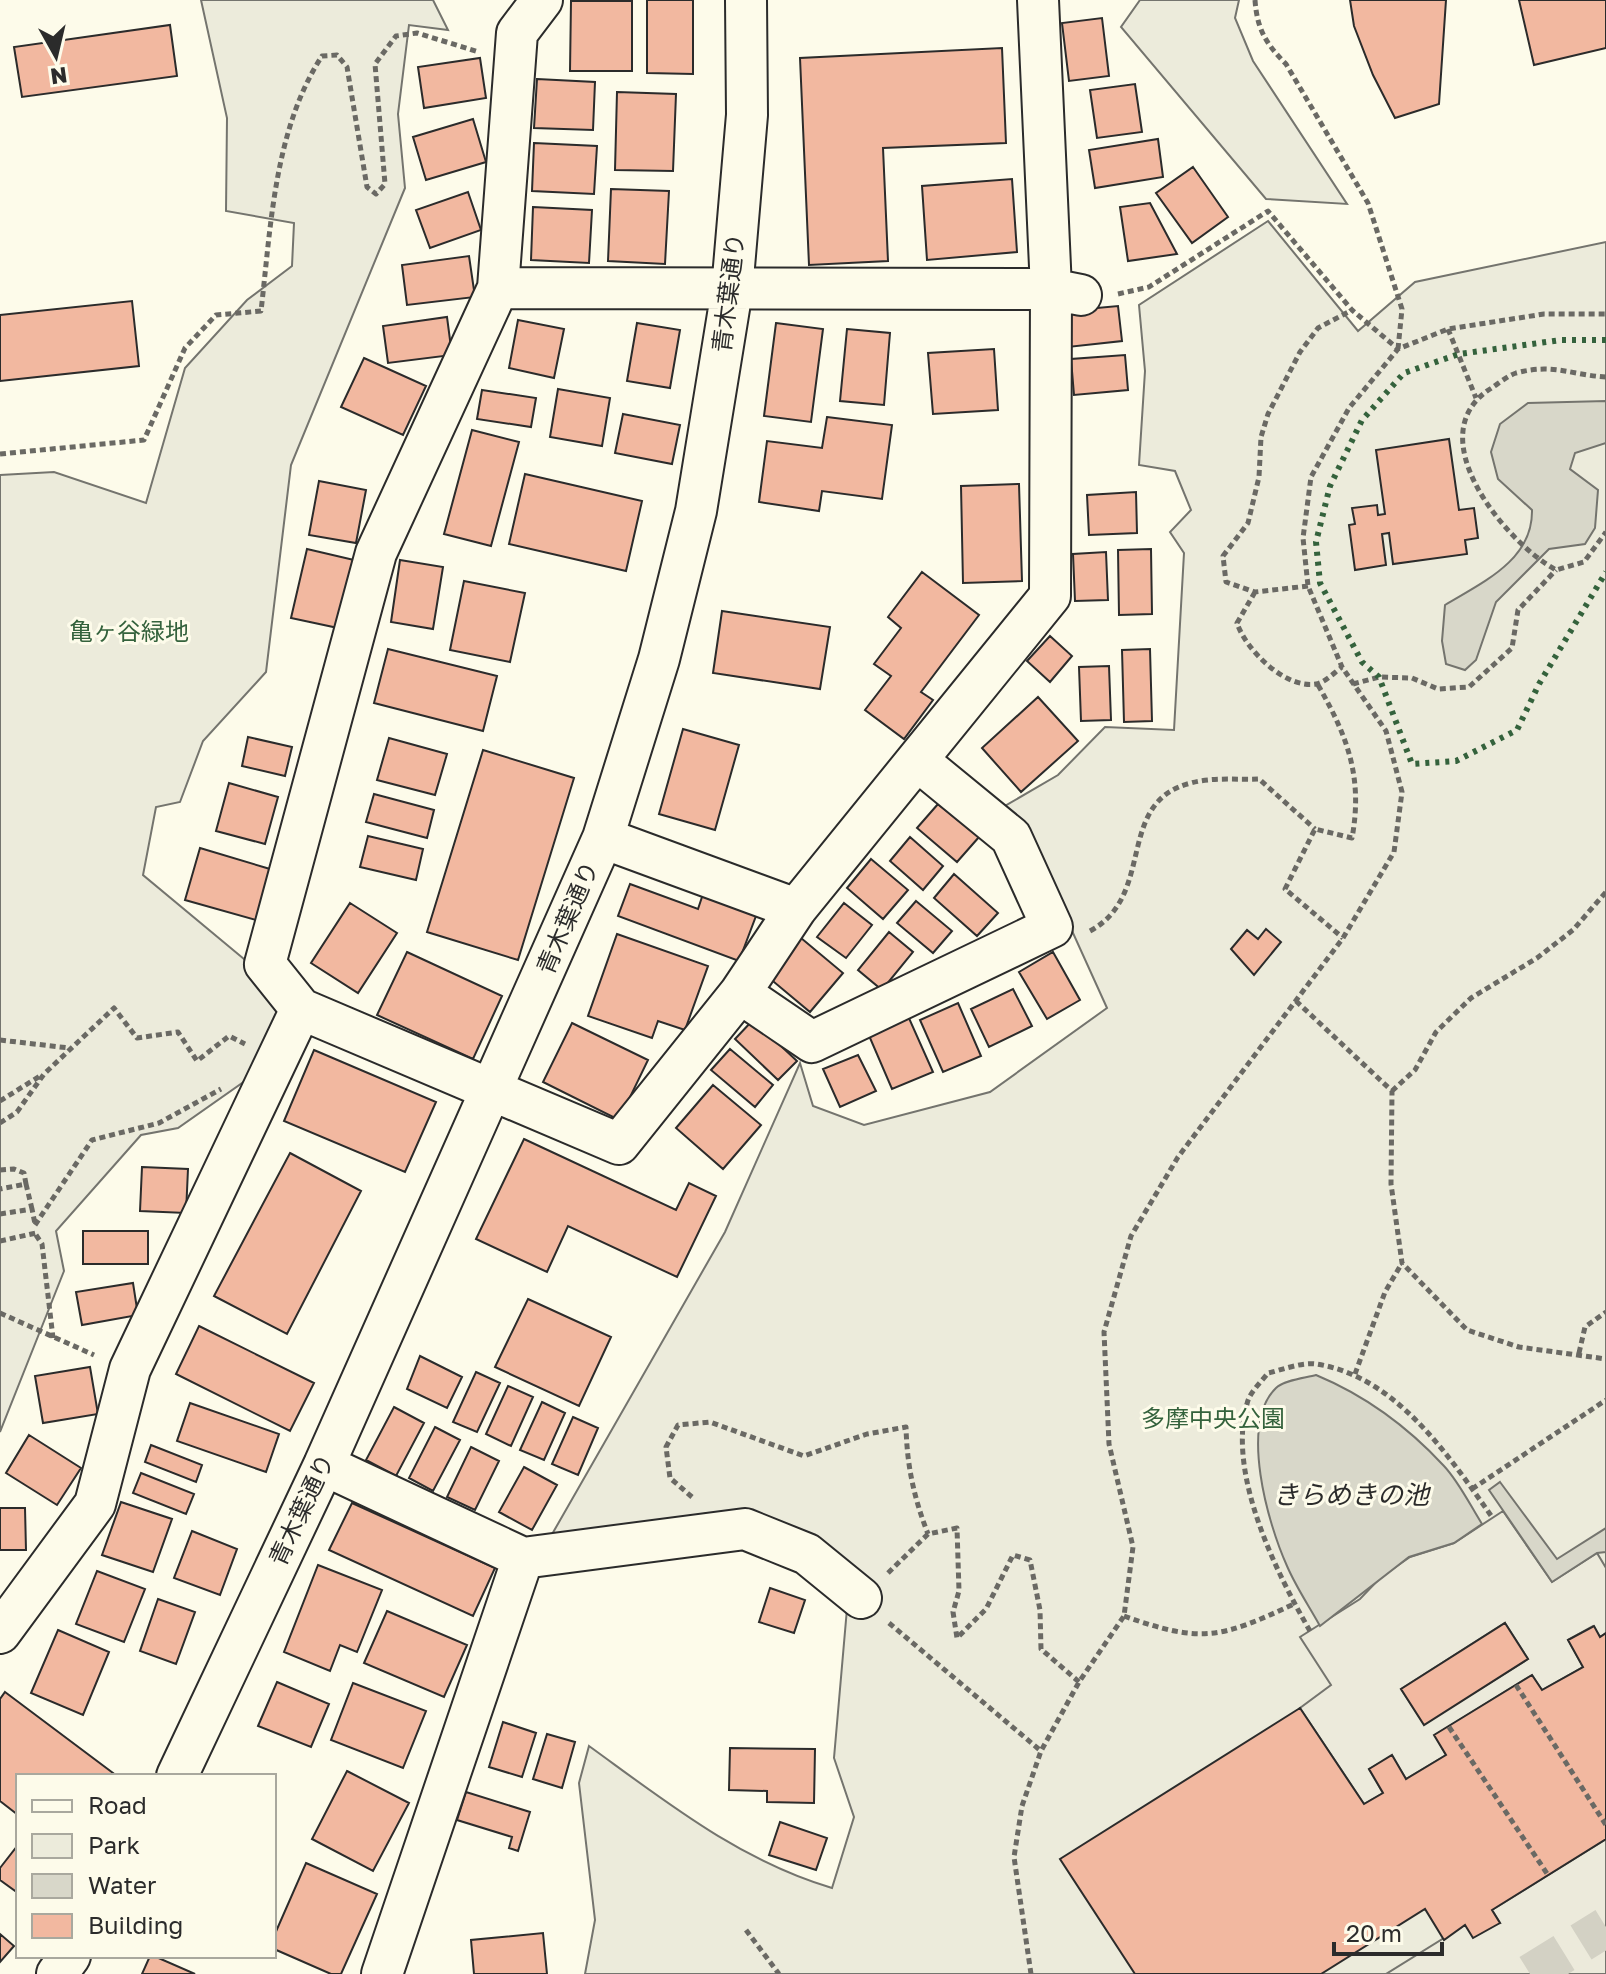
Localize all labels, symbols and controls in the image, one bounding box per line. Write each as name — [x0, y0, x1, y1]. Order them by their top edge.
north arrow — [16, 16, 96, 96]
text: N — [49, 62, 69, 91]
street label: 青木葉通り — [706, 231, 749, 354]
park label: 亀ヶ谷緑地 — [69, 616, 189, 645]
street label: 青木葉通り — [530, 857, 603, 978]
park label: 多摩中央公園 — [1141, 1403, 1285, 1432]
street label: 青木葉通り — [262, 1449, 339, 1570]
water label: きらめきの池 — [1273, 1479, 1432, 1510]
legend — [16, 1774, 276, 1958]
text: Road — [88, 1790, 147, 1819]
text: Park — [88, 1830, 140, 1859]
text: Water — [88, 1870, 156, 1899]
scale bar — [1334, 1906, 1442, 1956]
text: Building — [88, 1910, 183, 1939]
text: 20 m — [1346, 1918, 1402, 1947]

